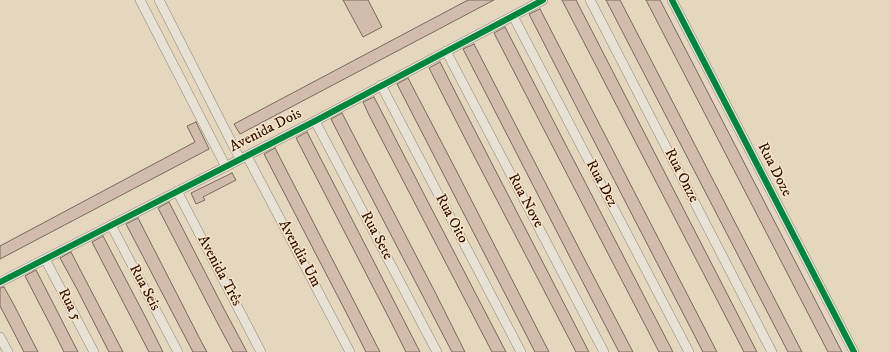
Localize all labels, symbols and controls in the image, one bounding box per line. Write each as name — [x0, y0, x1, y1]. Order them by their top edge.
street label: Avenida Dois — [227, 105, 305, 157]
street label: Rua Doze — [753, 140, 795, 200]
street label: Rua Onze — [660, 146, 702, 206]
street label: Rua Dez — [581, 157, 621, 211]
street label: Rua Nove — [503, 171, 547, 231]
street label: Rua Oito — [431, 191, 471, 247]
street label: Rua Sete — [356, 209, 396, 263]
street label: Avendia Um — [274, 217, 324, 291]
street label: Avenida Três — [193, 233, 245, 309]
street label: Rua Seis — [124, 262, 164, 314]
street label: Rua 5 — [53, 286, 85, 324]

